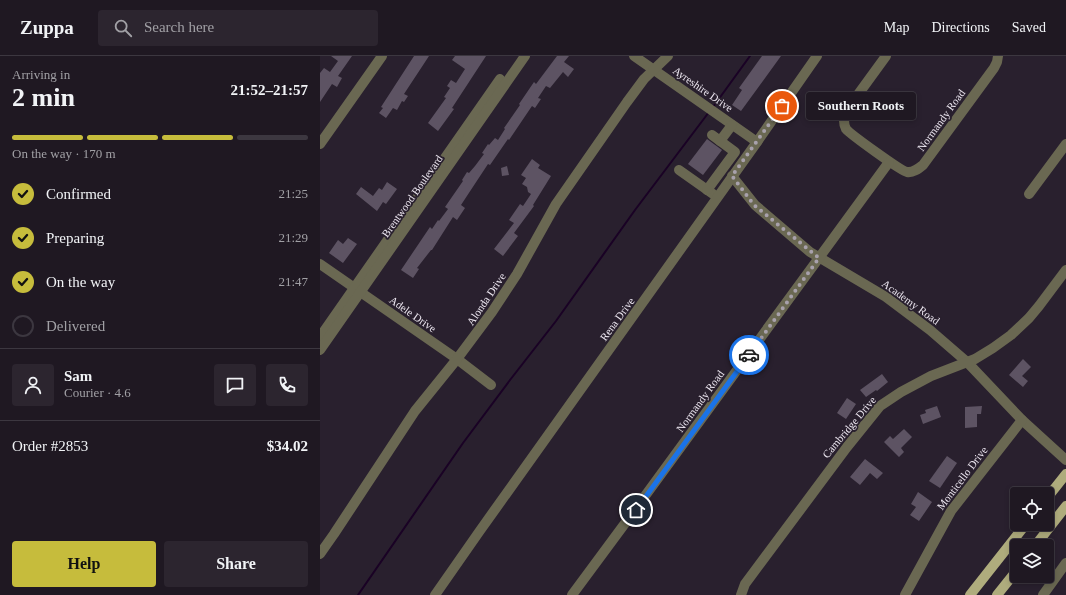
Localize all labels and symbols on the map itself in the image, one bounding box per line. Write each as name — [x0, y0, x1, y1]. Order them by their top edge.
street label: Ayreshire Drive — [671, 64, 735, 114]
street label: Normandy Road — [915, 87, 968, 153]
pin — [765, 89, 799, 123]
callout: Southern Roots — [806, 92, 916, 120]
street label: Brentwood Boulevard — [379, 152, 445, 239]
street label: Alonda Drive — [464, 271, 508, 327]
street label: Academy Road — [880, 277, 942, 327]
street label: Adele Drive — [387, 294, 439, 334]
street label: Rena Drive — [597, 295, 637, 343]
courier — [729, 335, 769, 375]
street label: Normandy Road — [674, 368, 727, 434]
street label: Cambridge Drive — [820, 394, 878, 460]
street label: Monticello Drive — [934, 444, 990, 512]
pin — [619, 493, 653, 527]

